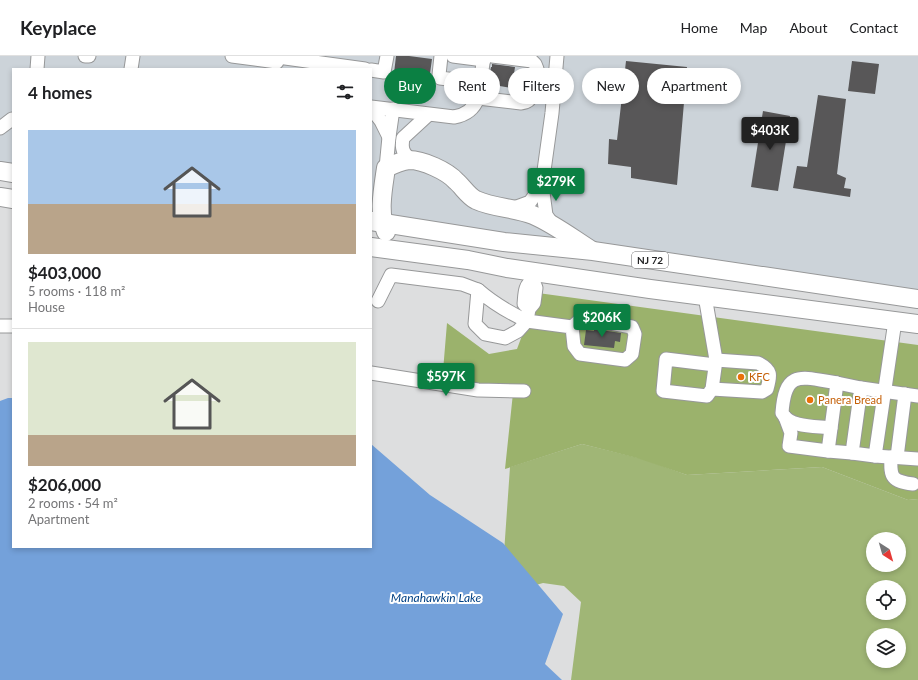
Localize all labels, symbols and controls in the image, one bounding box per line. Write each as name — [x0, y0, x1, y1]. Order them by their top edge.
text: Keyplace — [20, 16, 97, 39]
text: Home — [680, 19, 718, 36]
text: Map — [740, 19, 767, 36]
text: About — [789, 19, 827, 36]
text: Contact — [849, 19, 898, 36]
chip: Buy — [384, 68, 436, 104]
chip: Rent — [444, 68, 500, 104]
chip: Filters — [508, 68, 574, 104]
chip: New — [582, 68, 639, 104]
chip: Apartment — [647, 68, 741, 104]
icon: filters — [334, 81, 356, 103]
text: 4 homes — [28, 82, 92, 103]
pin: $403K — [742, 117, 798, 151]
text: $403K — [750, 122, 790, 138]
icon: home — [156, 156, 228, 228]
pin: $279K — [528, 168, 584, 202]
text: $279K — [536, 173, 576, 189]
road number: NJ 72 — [632, 252, 668, 268]
text: $403,000 — [28, 262, 101, 283]
text: 5 rooms · 118 m² — [28, 283, 125, 299]
text: House — [28, 299, 65, 315]
pin: $206K — [574, 304, 630, 338]
text: $206K — [582, 309, 622, 325]
pin: $597K — [418, 363, 474, 397]
icon: home — [156, 368, 228, 440]
text: $597K — [426, 368, 466, 384]
place label: KFC — [749, 370, 770, 383]
marker: KFC — [736, 372, 746, 382]
place label: Panera Bread — [818, 393, 882, 406]
marker: Panera Bread — [805, 395, 815, 405]
text: $206,000 — [28, 474, 101, 495]
text: 2 rooms · 54 m² — [28, 495, 118, 511]
text: Apartment — [28, 511, 89, 527]
north arrow — [866, 532, 906, 572]
map controls — [866, 532, 906, 668]
button: locate — [866, 580, 906, 620]
water label: Manahawkin Lake — [391, 590, 481, 605]
button: layers — [866, 628, 906, 668]

